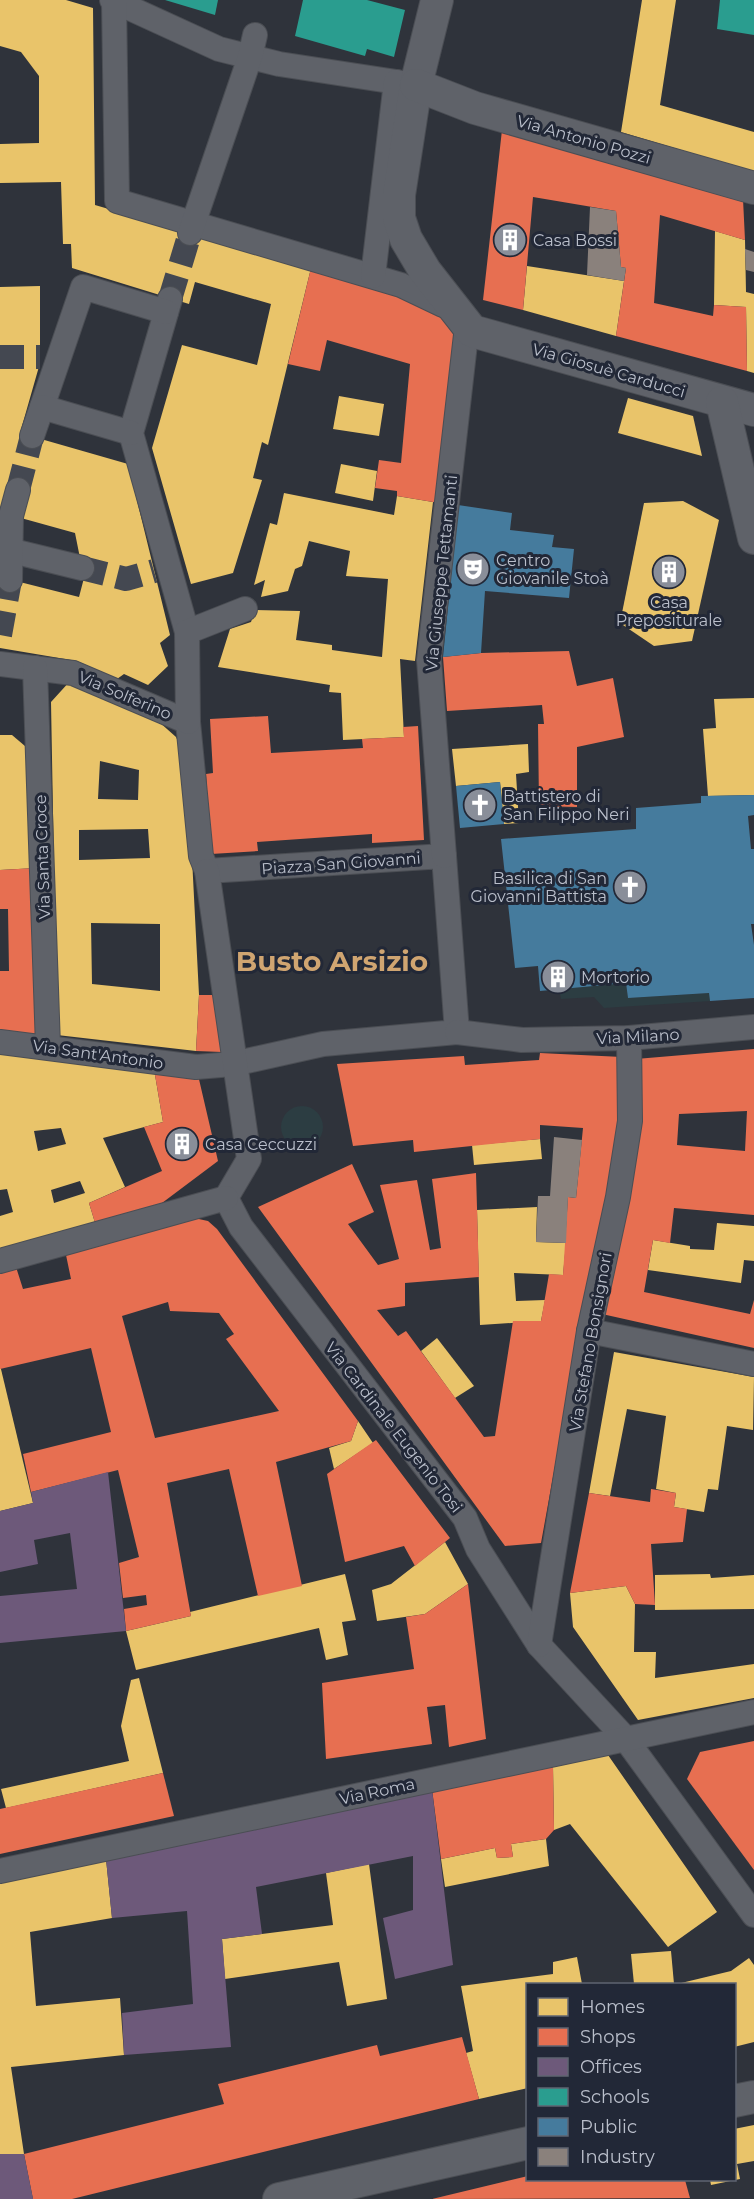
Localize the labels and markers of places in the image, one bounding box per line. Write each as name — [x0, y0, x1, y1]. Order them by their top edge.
building icon: Casa Bossi — [492, 222, 528, 258]
place label: Casa Bossi — [533, 231, 617, 250]
theatre icon: Centro Giovanile Stoà — [455, 551, 491, 587]
place label: Centro Giovanile Stoà — [496, 551, 609, 588]
building icon: Casa Prepositurale — [651, 554, 687, 590]
place label: Casa Prepositurale — [616, 593, 722, 630]
church icon: Battistero di San Filippo Neri — [462, 787, 498, 823]
place label: Battistero di San Filippo Neri — [503, 787, 630, 824]
place label: Basilica di San Giovanni Battista — [471, 869, 607, 906]
church icon: Basilica di San Giovanni Battista — [612, 869, 648, 905]
building icon: Mortorio — [540, 959, 576, 995]
place label: Mortorio — [581, 968, 650, 987]
building icon: Casa Ceccuzzi — [164, 1126, 200, 1162]
place label: Casa Ceccuzzi — [205, 1135, 317, 1154]

